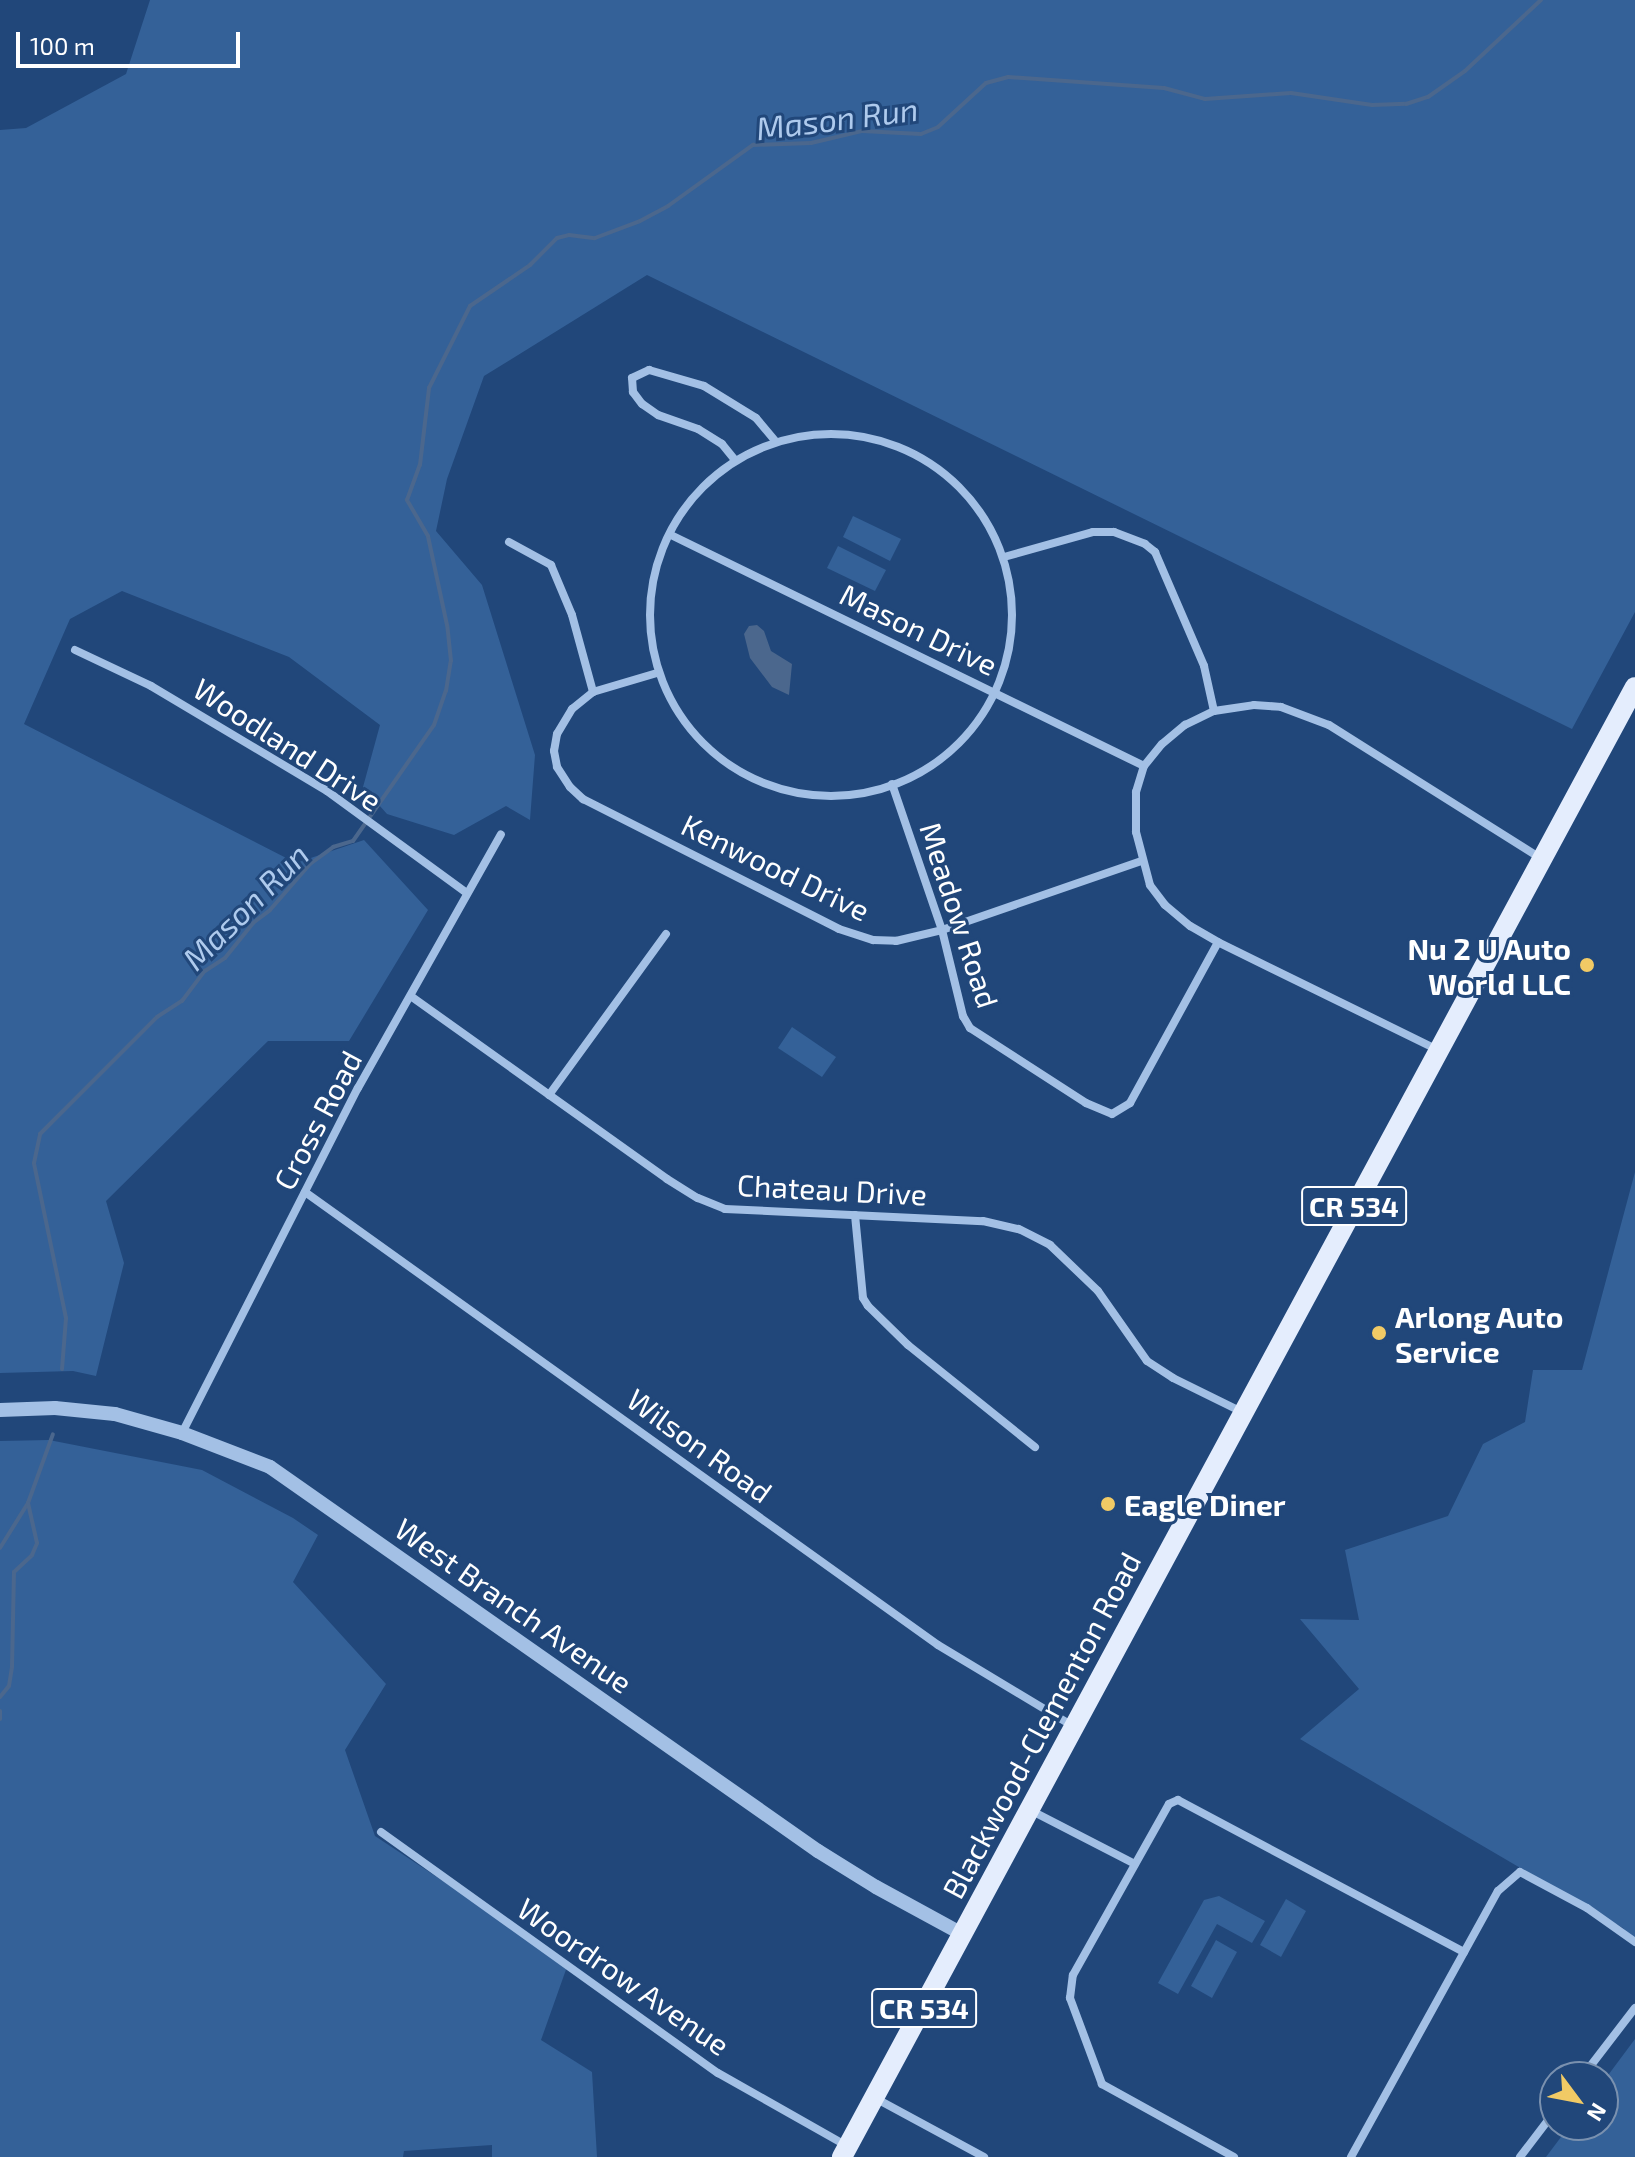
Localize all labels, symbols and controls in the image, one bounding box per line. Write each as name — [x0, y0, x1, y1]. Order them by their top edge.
scale bar — [20, 16, 244, 66]
text: 100 m — [30, 31, 95, 60]
water label: Mason Run — [754, 89, 920, 147]
street label: Mason Drive — [835, 575, 1003, 683]
street label: Woodland Drive — [187, 670, 389, 818]
street label: Kenwood Drive — [676, 806, 876, 928]
street label: Meadow Road — [913, 817, 1007, 1013]
water label: Mason Run — [174, 835, 316, 977]
place label: Nu 2 U Auto World LLC — [1407, 930, 1571, 1000]
marker: Nu 2 U Auto World LLC — [1578, 956, 1596, 974]
street label: Cross Road — [265, 1044, 369, 1196]
street label: Chateau Drive — [736, 1166, 928, 1212]
road number: CR 534 — [1300, 1182, 1408, 1230]
place label: Arlong Auto Service — [1395, 1298, 1564, 1368]
marker: Arlong Auto Service — [1370, 1324, 1388, 1342]
street label: Wilson Road — [621, 1380, 779, 1510]
place label: Eagle Diner — [1124, 1486, 1286, 1522]
marker: Eagle Diner — [1099, 1495, 1117, 1513]
street label: West Branch Avenue — [388, 1510, 640, 1700]
street label: Blackwood-Clementon Road — [934, 1546, 1148, 1904]
street label: Woordrow Avenue — [511, 1889, 737, 2063]
road number: CR 534 — [870, 1984, 978, 2032]
north arrow — [1539, 2061, 1619, 2141]
text: N — [1582, 2099, 1613, 2126]

